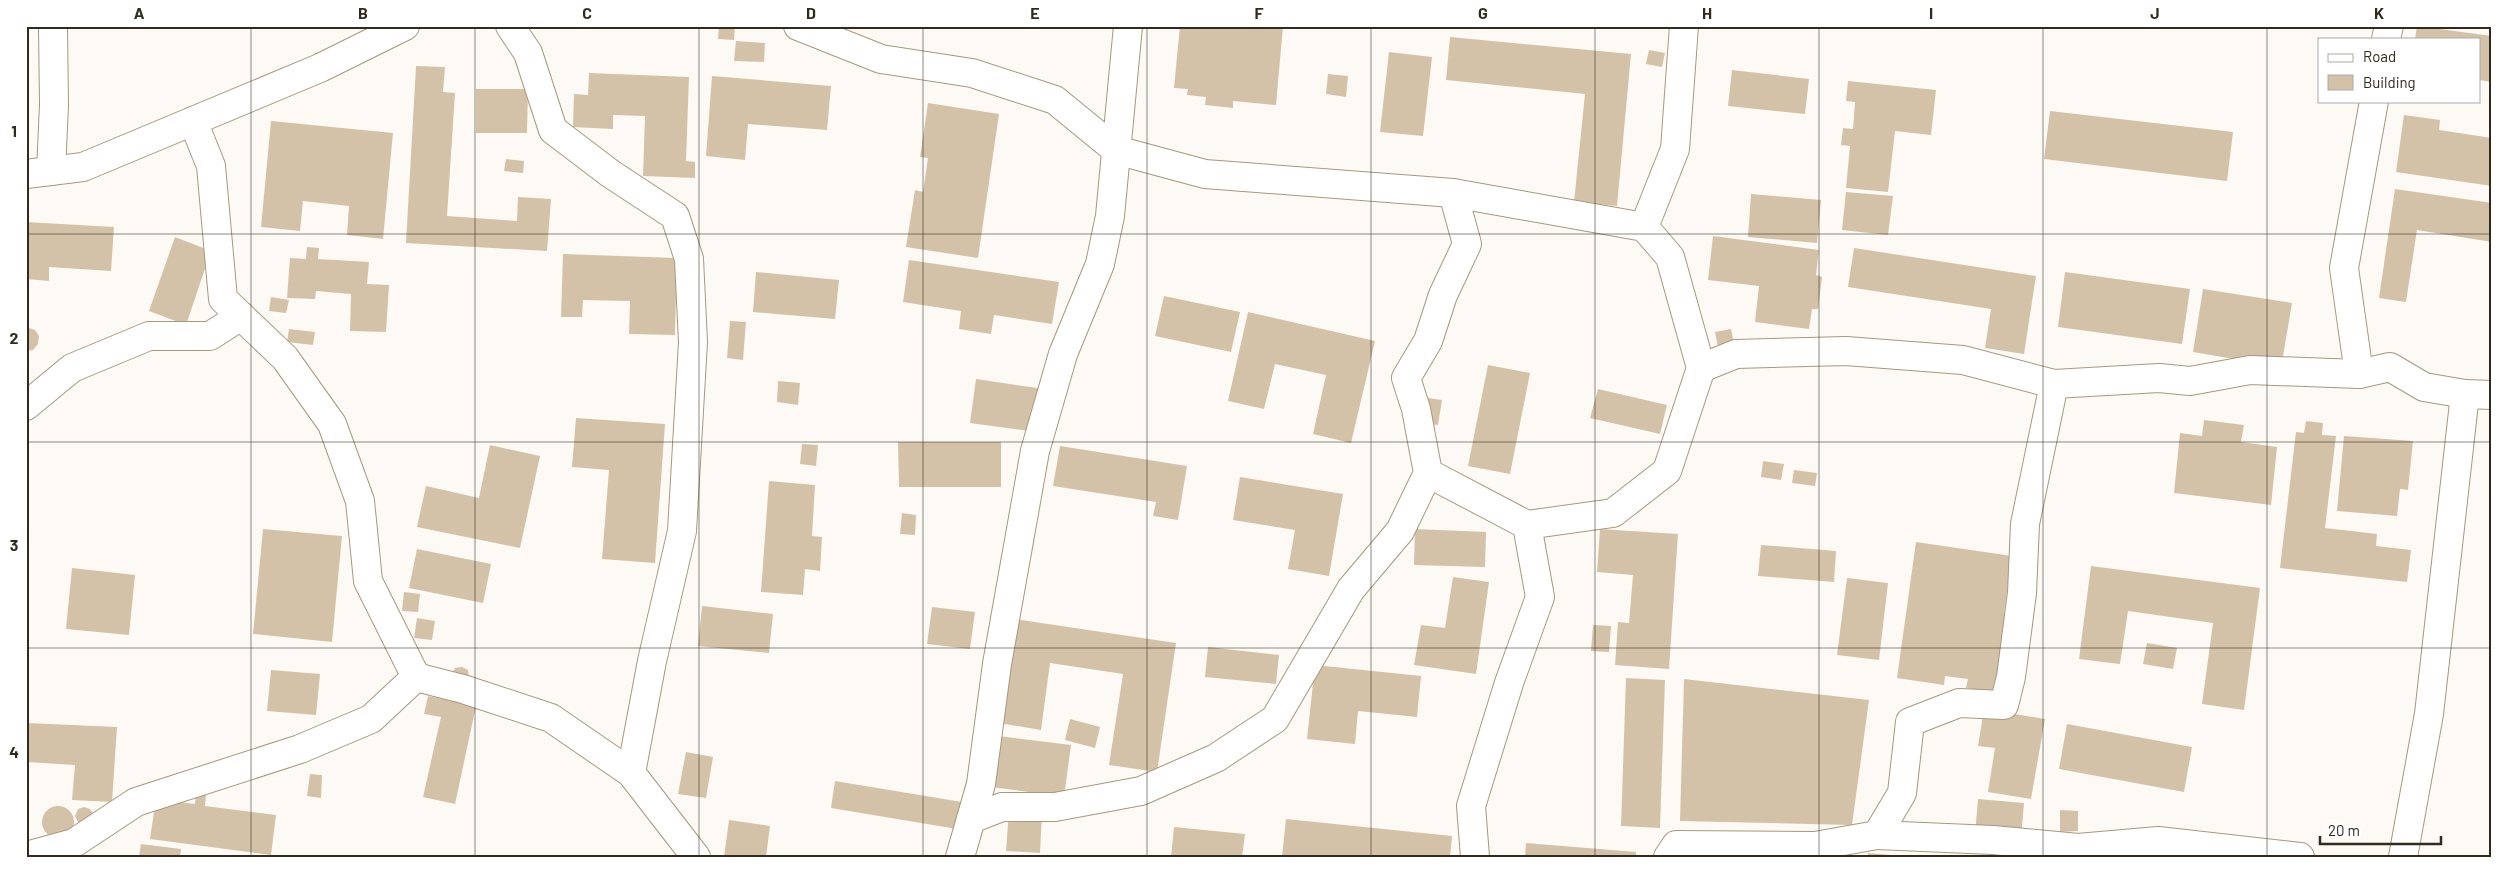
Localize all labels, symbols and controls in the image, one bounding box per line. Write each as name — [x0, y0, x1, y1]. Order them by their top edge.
text: A — [134, 3, 145, 22]
text: B — [358, 3, 368, 22]
text: C — [582, 3, 592, 22]
text: D — [806, 3, 816, 22]
text: E — [1030, 3, 1040, 22]
text: F — [1255, 3, 1264, 22]
text: G — [1478, 3, 1488, 22]
text: H — [1702, 3, 1712, 22]
text: I — [1929, 3, 1933, 22]
text: J — [2150, 3, 2160, 22]
text: K — [2374, 3, 2384, 22]
legend — [2318, 38, 2480, 102]
text: Road — [2363, 47, 2396, 65]
text: Building — [2363, 73, 2416, 91]
text: 1 — [11, 121, 17, 140]
text: 2 — [10, 328, 19, 347]
text: 3 — [10, 535, 18, 554]
text: 4 — [9, 742, 19, 761]
scale bar — [2320, 813, 2442, 845]
text: 20 m — [2328, 821, 2360, 839]

